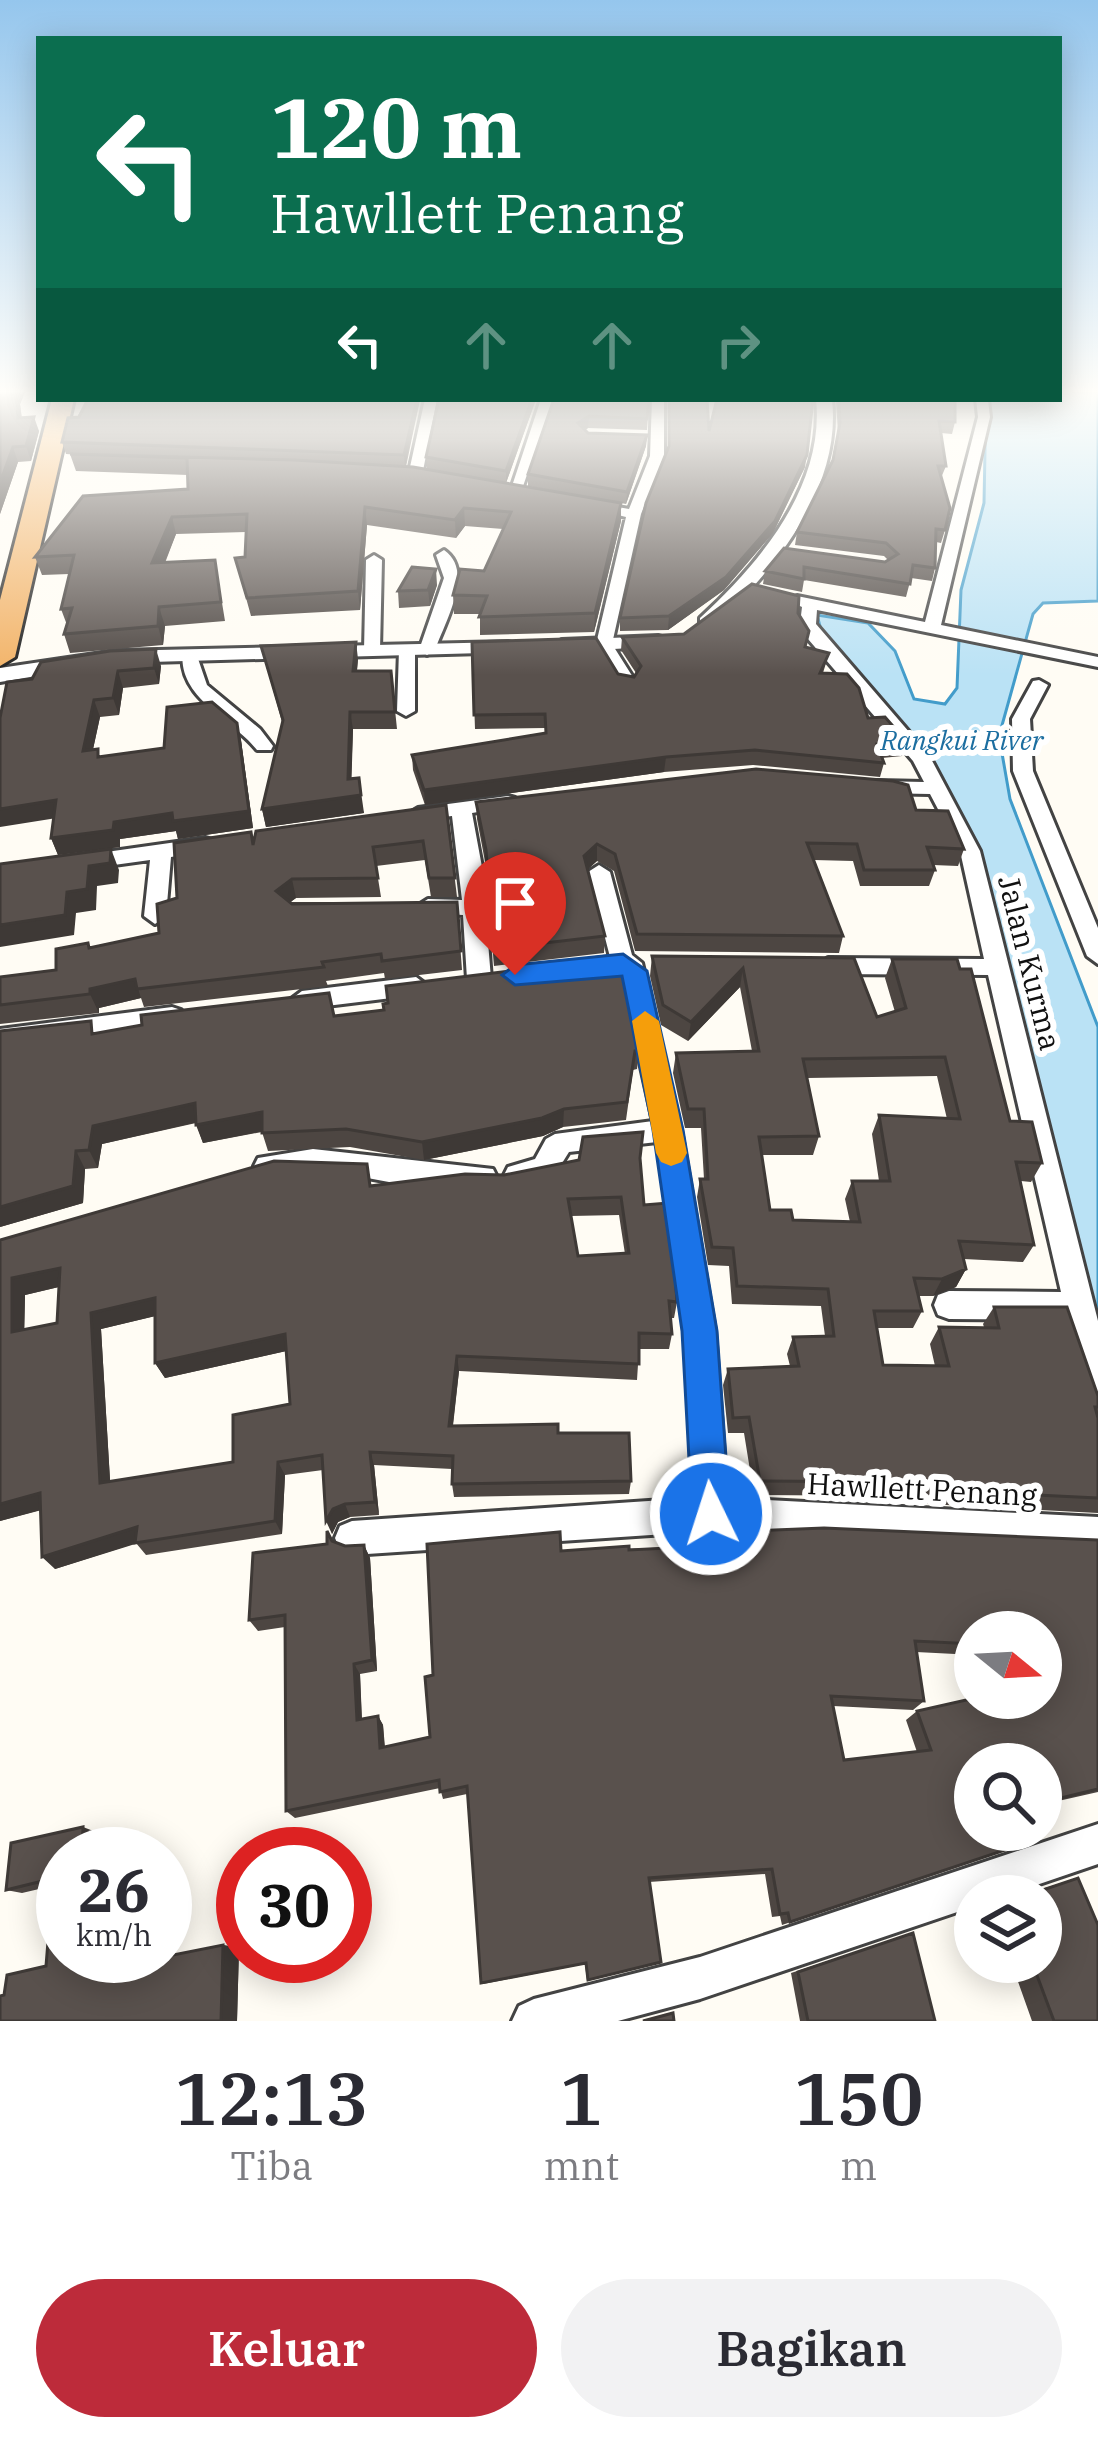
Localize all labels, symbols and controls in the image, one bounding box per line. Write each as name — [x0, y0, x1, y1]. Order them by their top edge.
text: 120 m — [270, 72, 522, 181]
icon: left — [72, 84, 228, 240]
text: Hawllett Penang — [270, 178, 684, 248]
icon: left — [327, 312, 393, 378]
icon: ahead — [453, 312, 519, 378]
icon: ahead — [579, 312, 645, 378]
icon: right — [705, 312, 771, 378]
water label: Rangkui River — [879, 722, 1045, 757]
pin — [464, 852, 566, 975]
icon: arrive — [482, 870, 548, 936]
street label: Jalan Kurma — [990, 871, 1071, 1054]
position arrow — [648, 1451, 774, 1577]
street label: Hawllett Penang — [806, 1463, 1038, 1514]
north arrow — [954, 1611, 1062, 1719]
map controls — [954, 1611, 1062, 1983]
button: search — [954, 1743, 1062, 1851]
speed limit sign: 30 — [216, 1827, 372, 1983]
text: 26 — [78, 1850, 150, 1929]
button: layers — [954, 1875, 1062, 1983]
text: km/h — [76, 1915, 152, 1954]
text: 12:13 — [175, 2051, 369, 2145]
text: 1 — [560, 2051, 603, 2145]
text: 150 — [794, 2051, 923, 2145]
text: Tiba — [230, 2140, 313, 2191]
text: mnt — [543, 2140, 619, 2191]
text: m — [840, 2140, 877, 2191]
button: Keluar — [36, 2279, 537, 2417]
button: Bagikan — [561, 2279, 1062, 2417]

